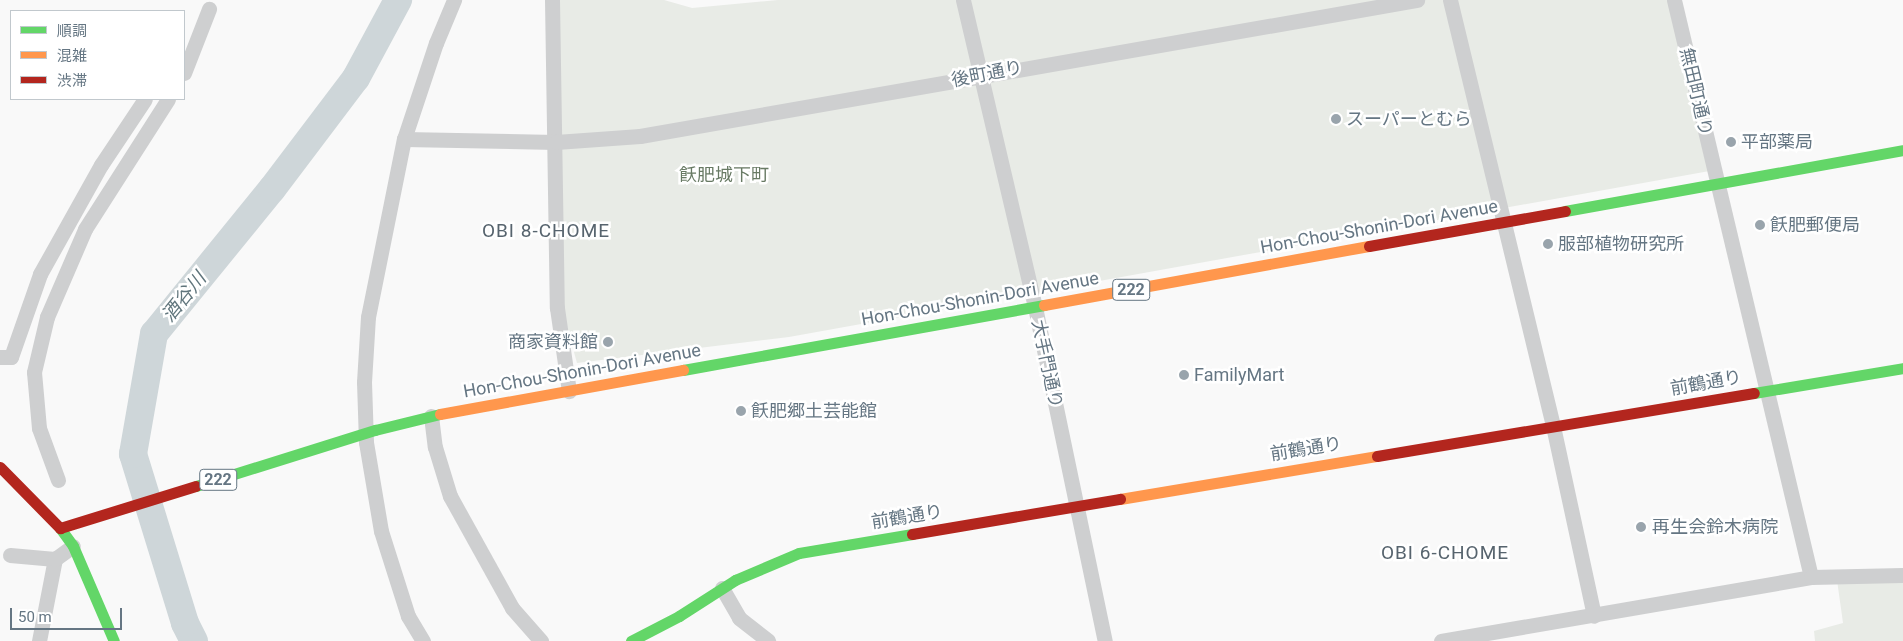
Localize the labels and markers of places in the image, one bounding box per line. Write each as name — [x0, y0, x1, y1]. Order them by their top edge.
place label: スーパーとむら — [1346, 108, 1472, 130]
marker: スーパーとむら — [1330, 113, 1342, 125]
place label: 平部薬局 — [1741, 131, 1813, 153]
marker: 平部薬局 — [1725, 136, 1737, 148]
place label: 飫肥郵便局 — [1770, 214, 1860, 236]
marker: 飫肥郵便局 — [1754, 219, 1766, 231]
place label: 服部植物研究所 — [1558, 233, 1684, 255]
marker: 服部植物研究所 — [1542, 238, 1554, 250]
place label: 商家資料館 — [508, 331, 598, 353]
marker: 商家資料館 — [602, 336, 614, 348]
place label: FamilyMart — [1194, 364, 1284, 386]
marker: FamilyMart — [1178, 369, 1190, 381]
place label: 飫肥郷土芸能館 — [751, 400, 877, 422]
marker: 飫肥郷土芸能館 — [735, 405, 747, 417]
place label: 再生会鈴木病院 — [1652, 516, 1778, 538]
marker: 再生会鈴木病院 — [1634, 520, 1648, 534]

